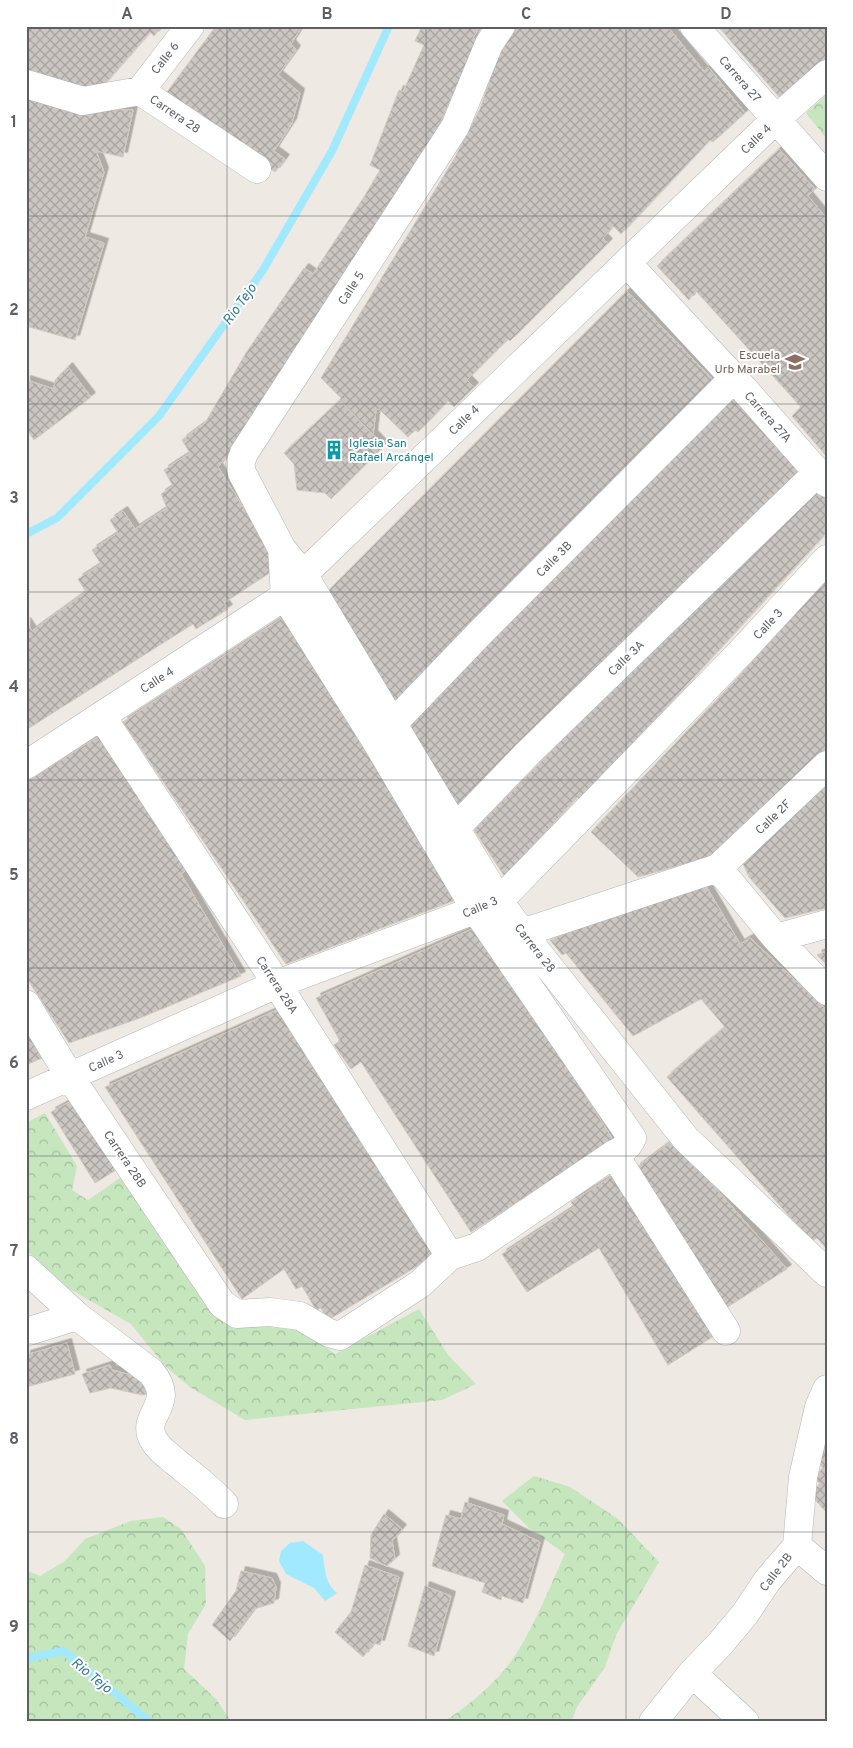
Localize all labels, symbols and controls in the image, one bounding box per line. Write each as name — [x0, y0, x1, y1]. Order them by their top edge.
text: A — [121, 5, 133, 25]
text: B — [321, 5, 333, 25]
text: C — [521, 5, 531, 25]
text: D — [720, 5, 732, 25]
street label: Calle 6 — [148, 39, 183, 78]
street label: Carrera 27 — [715, 53, 764, 106]
street label: Carrera 28 — [146, 92, 203, 138]
text: 1 — [11, 113, 17, 133]
street label: Calle 4 — [738, 121, 776, 158]
street label: Calle 5 — [335, 269, 369, 308]
water label: Rio Tejo — [219, 280, 261, 329]
text: 2 — [9, 301, 19, 321]
place label: Escuela Urb Marabel — [715, 348, 780, 378]
school or university icon: Escuela Urb Marabel — [784, 351, 806, 373]
street label: Carrera 27A — [740, 389, 794, 447]
street label: Calle 4 — [446, 402, 484, 439]
place label: Iglesia San Rafael Arcángel — [349, 436, 434, 466]
building icon: Iglesia San Rafael Arcángel — [323, 439, 345, 461]
text: 3 — [9, 489, 19, 509]
street label: Calle 3B — [533, 538, 576, 581]
street label: Calle 3 — [750, 606, 787, 644]
street label: Calle 3A — [605, 637, 648, 680]
street label: Calle 4 — [138, 664, 177, 698]
text: 4 — [9, 678, 19, 698]
street label: Calle 2F — [752, 797, 795, 839]
text: 5 — [9, 866, 19, 886]
street label: Calle 3 — [460, 893, 500, 922]
street label: Carrera 28 — [510, 921, 558, 976]
street label: Carrera 28A — [251, 953, 301, 1018]
street label: Calle 3 — [86, 1047, 127, 1077]
text: 6 — [9, 1054, 19, 1074]
street label: Carrera 28B — [99, 1128, 149, 1191]
text: 7 — [10, 1242, 18, 1262]
text: 8 — [9, 1430, 19, 1450]
street label: Calle 2B — [757, 1550, 797, 1595]
text: 9 — [9, 1618, 19, 1638]
water label: Rio Tejo — [67, 1655, 115, 1698]

